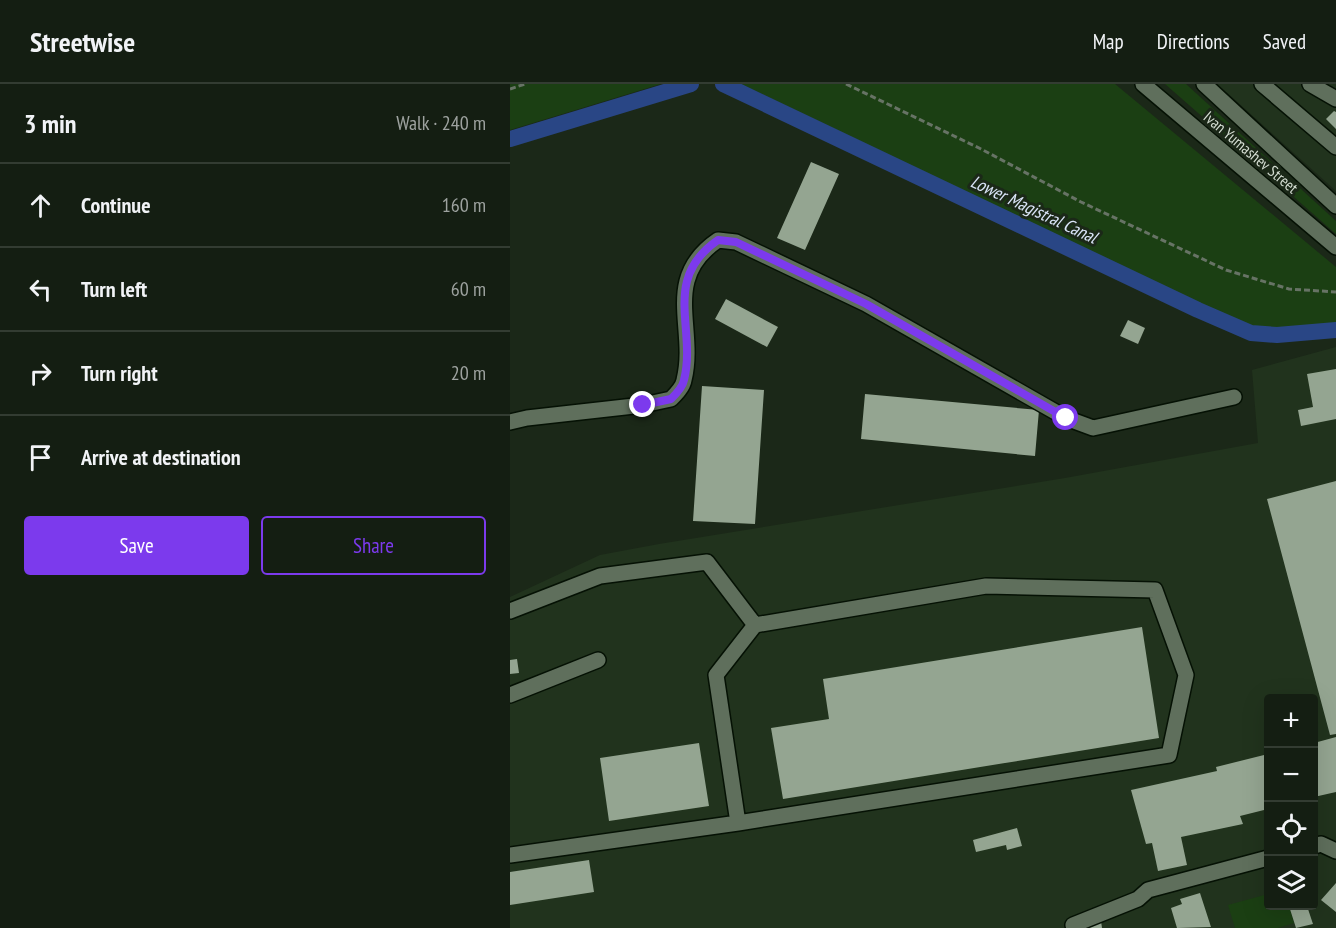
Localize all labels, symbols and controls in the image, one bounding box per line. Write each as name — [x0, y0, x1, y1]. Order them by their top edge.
text: Streetwise — [30, 23, 135, 60]
text: Map — [1093, 28, 1124, 55]
text: Directions — [1157, 28, 1230, 55]
text: Saved — [1263, 28, 1306, 55]
text: 3 min — [24, 107, 77, 140]
street label: Ivan Yumashev Street — [1200, 107, 1303, 198]
text: Walk · 240 m — [396, 110, 486, 136]
water label: Lower Magistral Canal — [967, 170, 1103, 249]
icon: ahead — [24, 189, 57, 222]
text: Continue — [81, 191, 151, 219]
text: 160 m — [442, 192, 486, 218]
icon: left — [24, 273, 57, 306]
text: Turn left — [81, 275, 147, 303]
text: 60 m — [451, 276, 486, 302]
icon: right — [24, 357, 57, 390]
text: Turn right — [81, 359, 158, 387]
text: 20 m — [451, 360, 486, 386]
route end — [629, 391, 655, 417]
route start — [1052, 404, 1078, 430]
icon: arrive — [24, 441, 57, 474]
text: Arrive at destination — [81, 443, 241, 471]
button: Save — [24, 516, 249, 575]
button: Share — [261, 516, 486, 575]
map controls — [1264, 694, 1318, 910]
button: + — [1264, 694, 1318, 748]
button: − — [1264, 748, 1318, 802]
button: locate — [1264, 802, 1318, 856]
button: layers — [1264, 856, 1318, 910]

